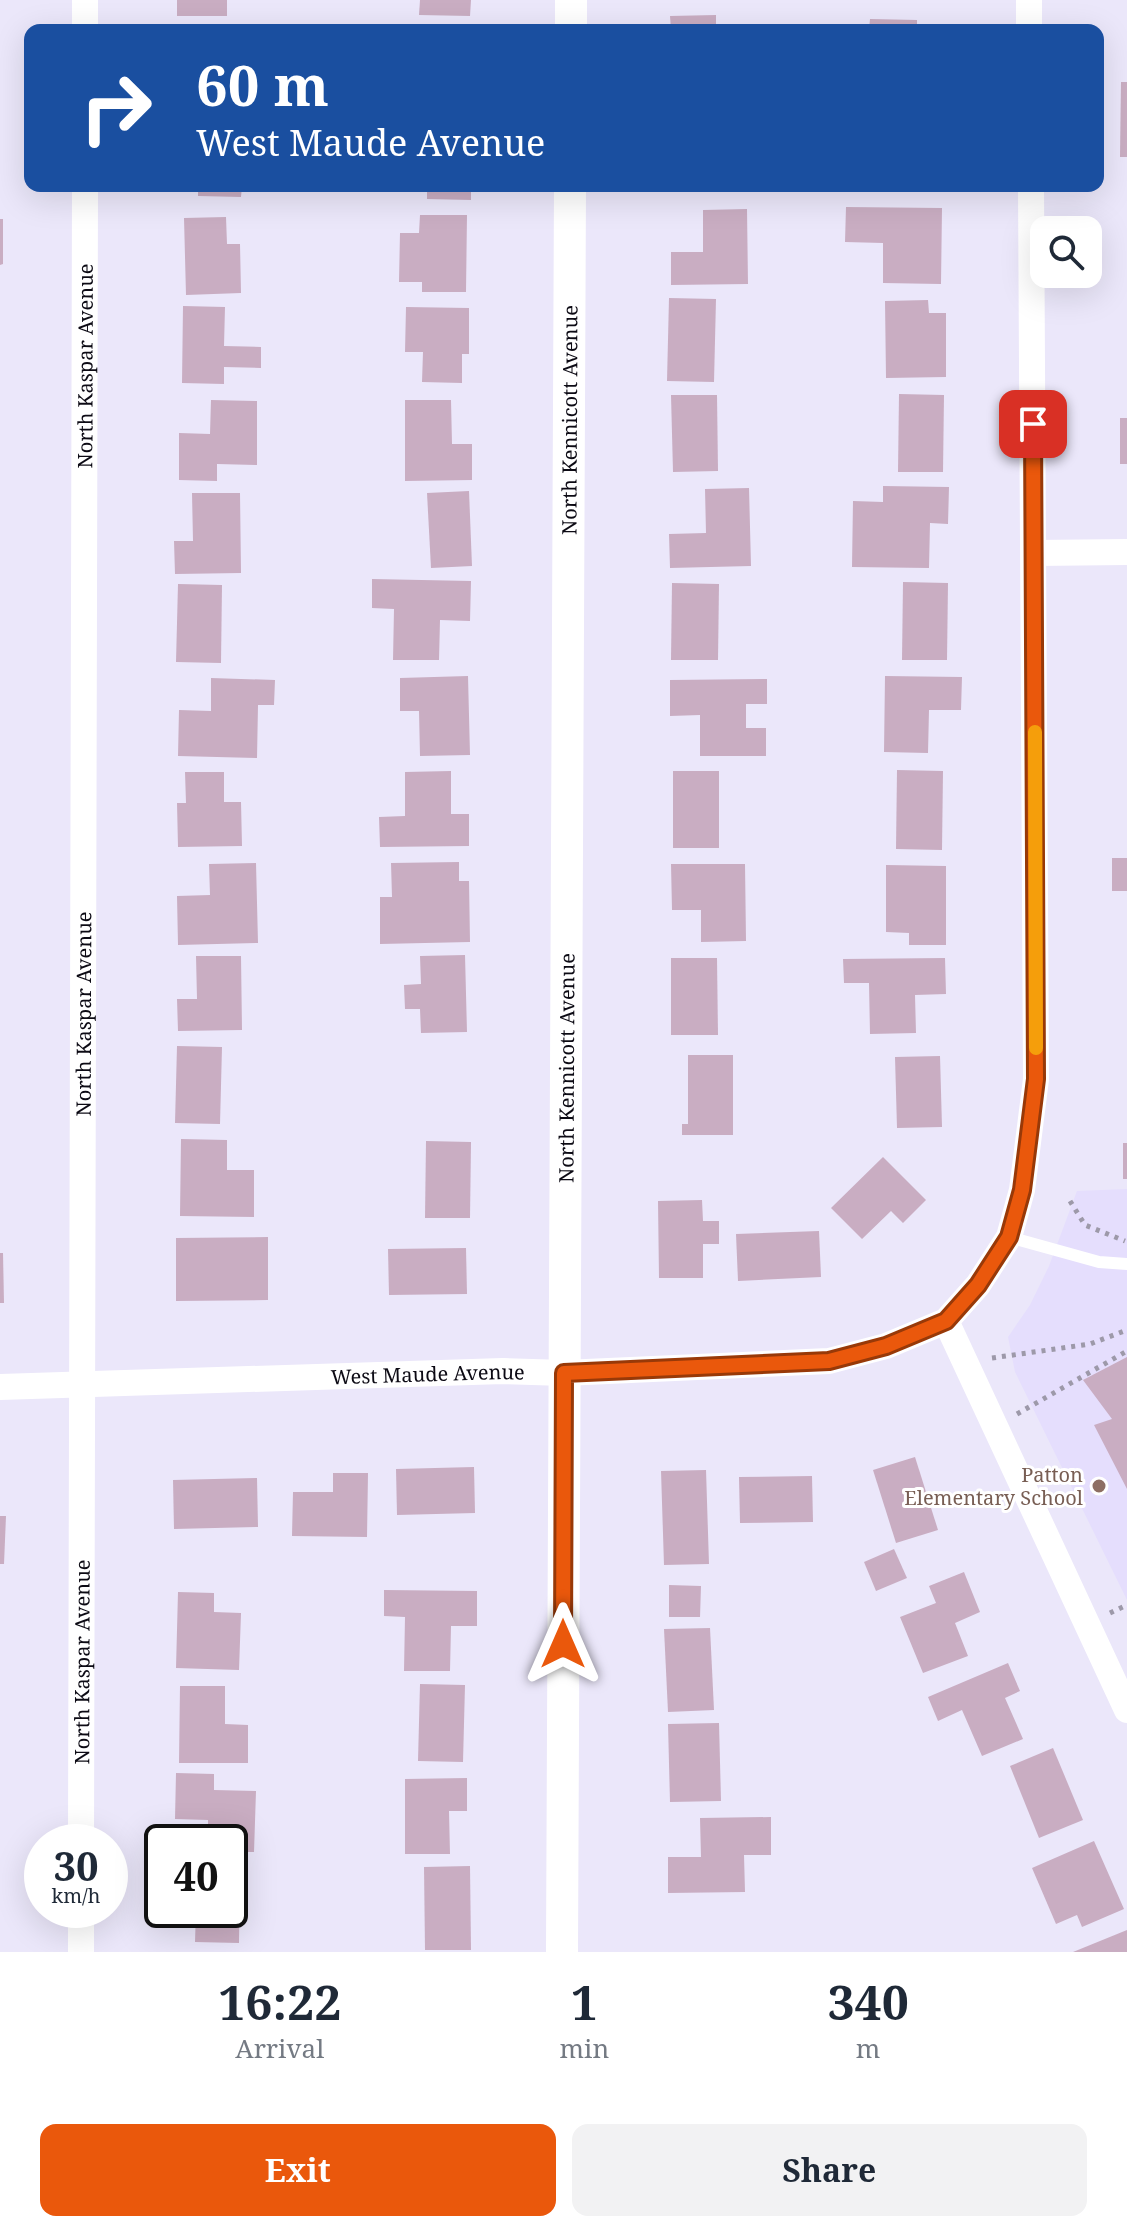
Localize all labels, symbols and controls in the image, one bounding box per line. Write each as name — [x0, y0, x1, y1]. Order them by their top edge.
text: 60 m — [196, 46, 329, 122]
icon: right — [64, 56, 168, 160]
text: West Maude Avenue — [196, 118, 545, 167]
map controls — [1030, 216, 1102, 288]
button: search — [1030, 216, 1102, 288]
street label: North Kaspar Avenue — [71, 263, 98, 469]
street label: North Kennicott Avenue — [555, 305, 583, 535]
pin — [999, 390, 1067, 458]
icon: arrive — [1011, 402, 1055, 446]
street label: North Kaspar Avenue — [69, 911, 97, 1117]
street label: North Kennicott Avenue — [552, 953, 580, 1183]
street label: West Maude Avenue — [330, 1357, 525, 1390]
place label: Patton Elementary School — [904, 1461, 1083, 1511]
marker: Patton Elementary School — [1090, 1477, 1108, 1495]
street label: North Kaspar Avenue — [68, 1559, 95, 1765]
position arrow — [521, 1602, 605, 1686]
speed limit sign: 40 — [144, 1824, 248, 1928]
text: 30 — [53, 1838, 99, 1893]
text: km/h — [51, 1882, 101, 1909]
text: 16:22 — [218, 1969, 341, 2034]
text: 1 — [571, 1969, 598, 2034]
text: 340 — [827, 1969, 909, 2034]
text: Arrival — [235, 2030, 324, 2066]
text: min — [560, 2030, 609, 2066]
text: m — [856, 2030, 880, 2066]
button: Exit — [40, 2124, 556, 2216]
button: Share — [572, 2124, 1087, 2216]

